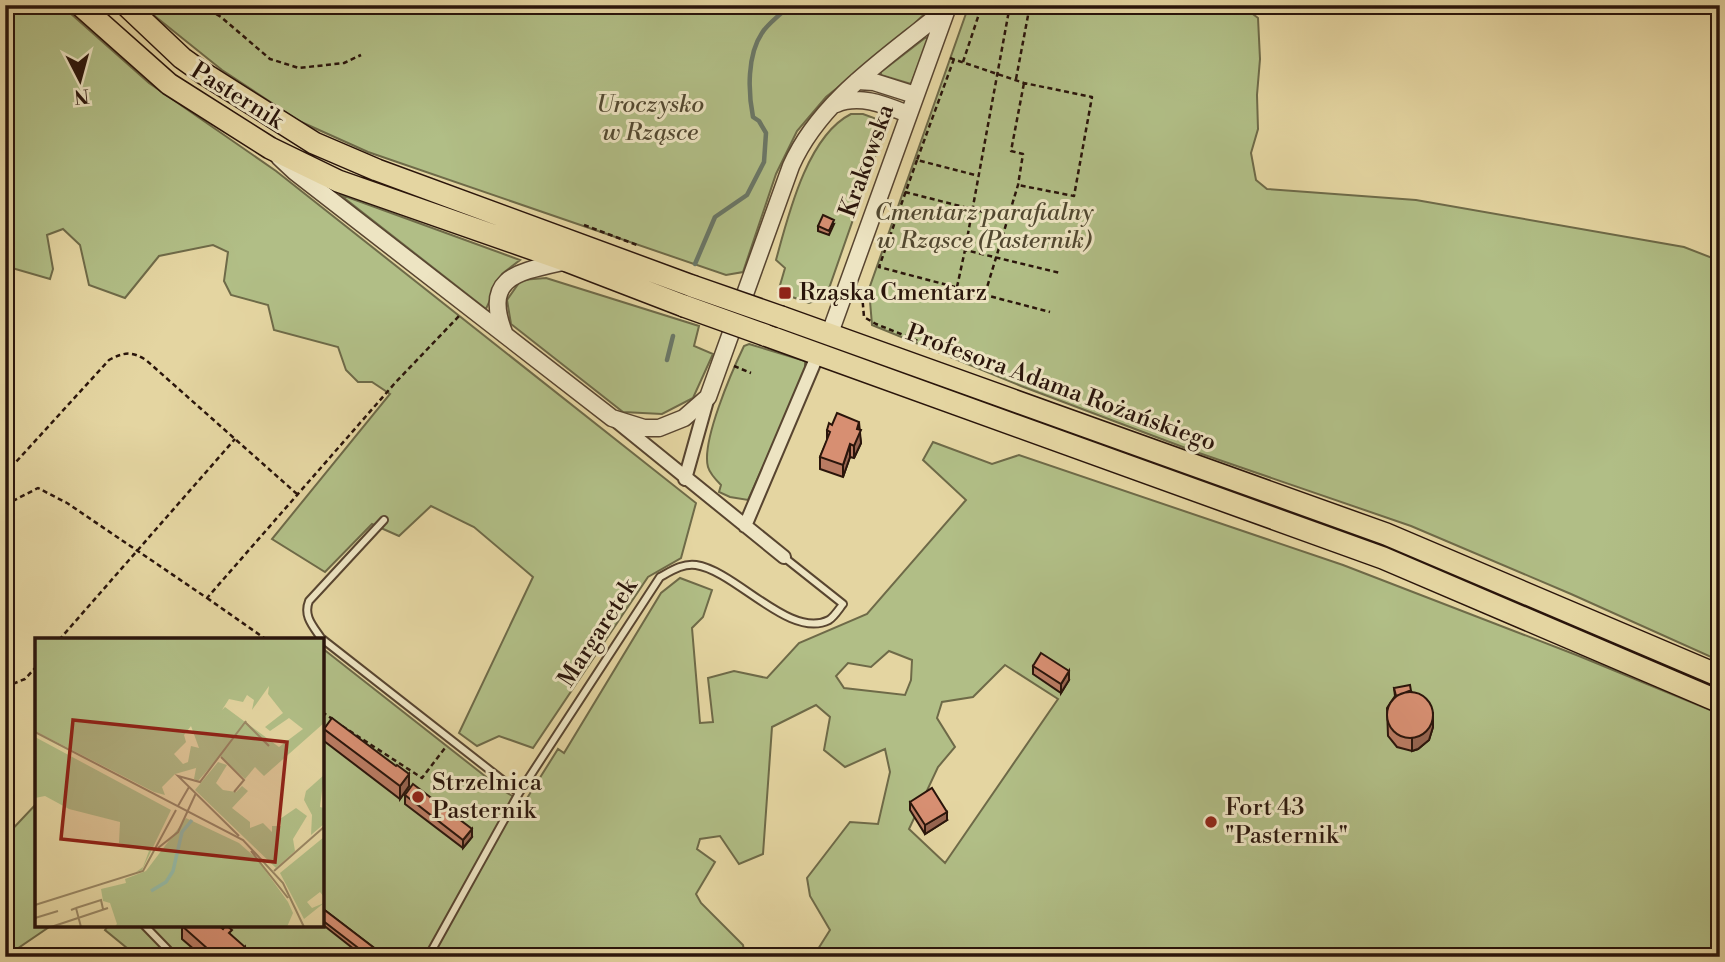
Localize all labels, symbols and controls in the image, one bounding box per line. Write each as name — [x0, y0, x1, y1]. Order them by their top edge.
north arrow — [46, 46, 116, 116]
street label: Pasternik — [185, 56, 290, 137]
text: N — [73, 83, 90, 109]
park label: Uroczysko w Rząsce — [596, 90, 704, 148]
street label: Krakowska — [833, 100, 902, 222]
park label: Cmentarz parafialny w Rząsce (Pasternik) — [874, 198, 1094, 256]
place label: Rząska Cmentarz — [799, 278, 987, 308]
marker: Rząska Cmentarz — [777, 285, 793, 301]
street label: Profesora Adama Rożańskiego — [902, 318, 1220, 458]
street label: Margaretek — [552, 572, 645, 693]
inset map — [35, 638, 324, 927]
place label: Strzelnica Pasternik — [432, 768, 543, 826]
marker: Strzelnica Pasternik — [410, 789, 426, 805]
place label: Fort 43 "Pasternik" — [1225, 793, 1348, 851]
marker: Fort 43 "Pasternik" — [1203, 814, 1219, 830]

